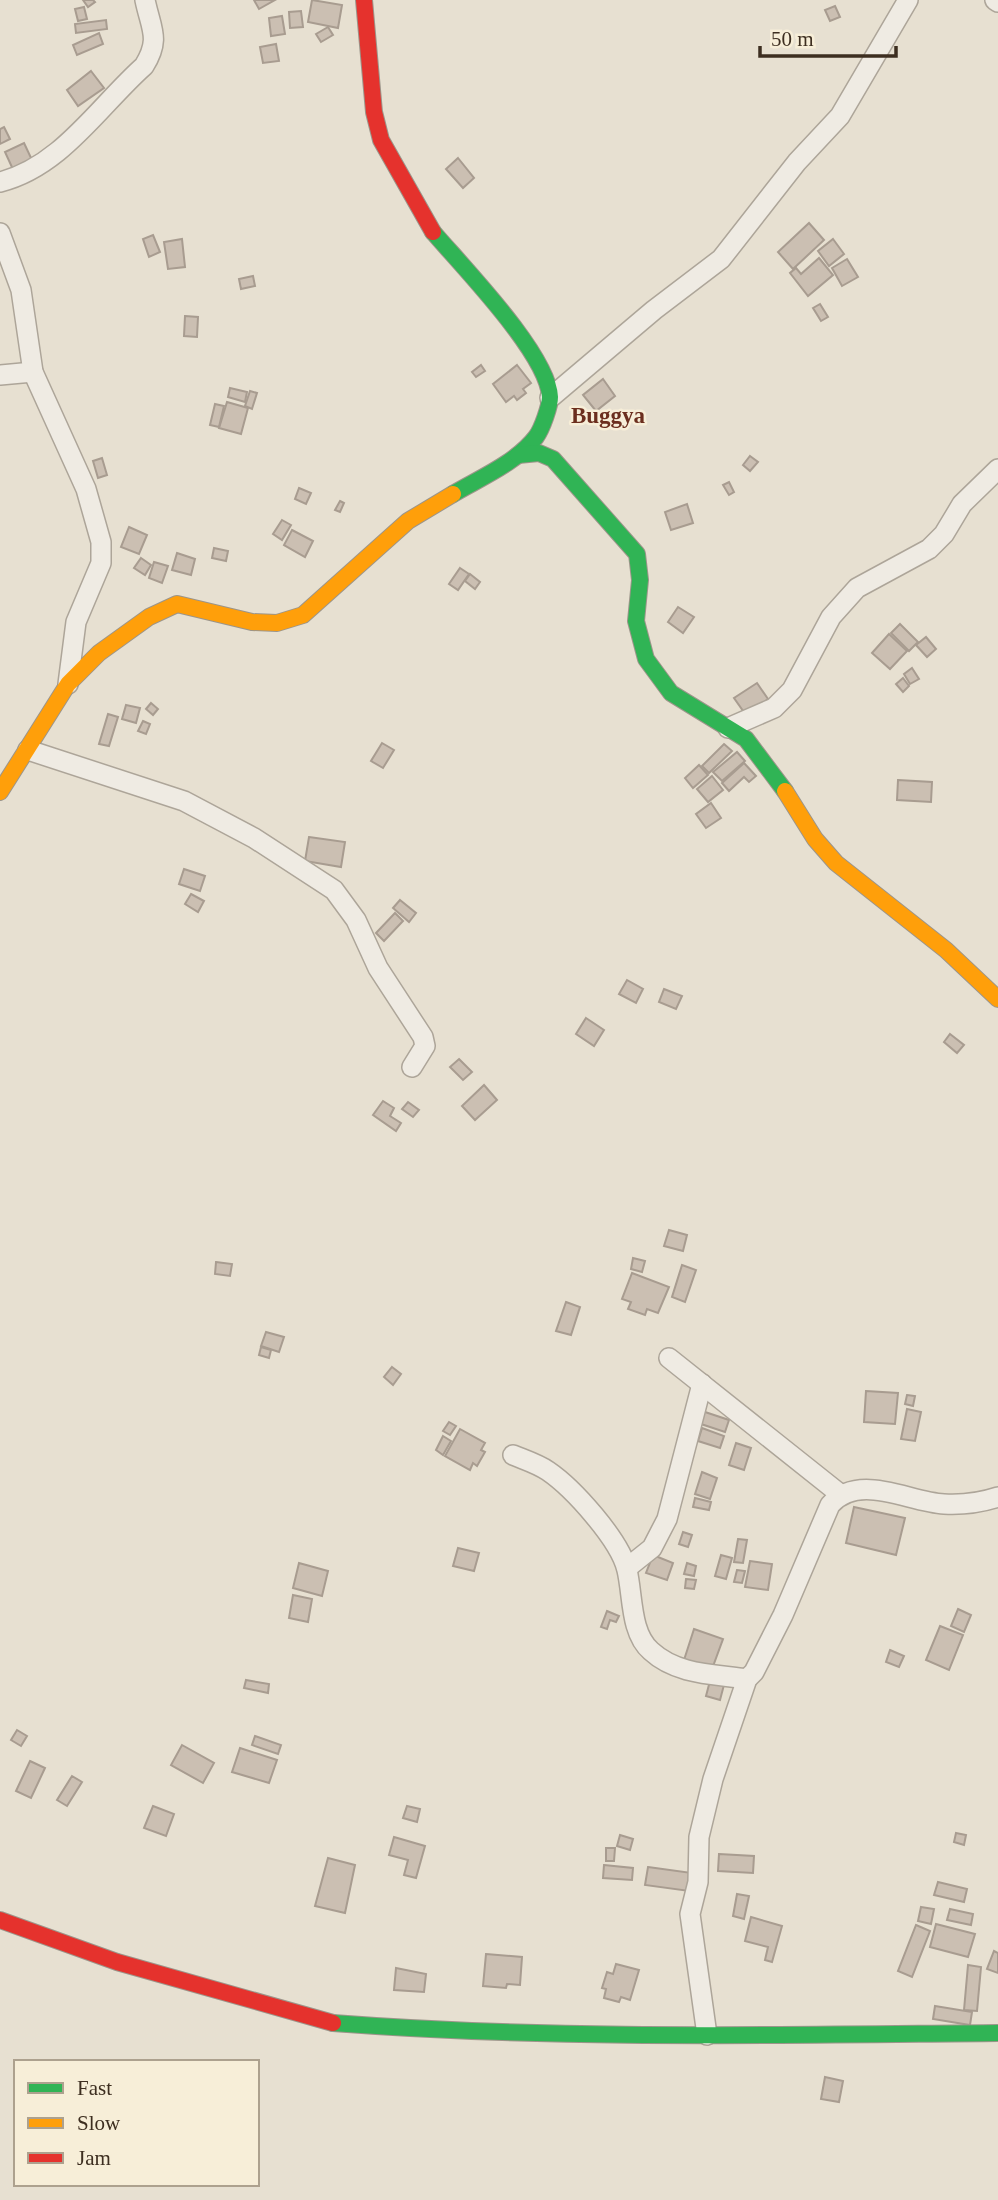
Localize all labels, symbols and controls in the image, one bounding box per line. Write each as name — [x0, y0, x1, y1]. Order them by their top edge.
scale bar — [760, 14, 897, 58]
text: 50 m — [771, 27, 814, 51]
district label: Buggya — [571, 403, 646, 428]
legend — [14, 2060, 259, 2186]
text: Fast — [77, 2076, 112, 2100]
text: Slow — [77, 2111, 121, 2135]
text: Jam — [77, 2146, 111, 2170]

